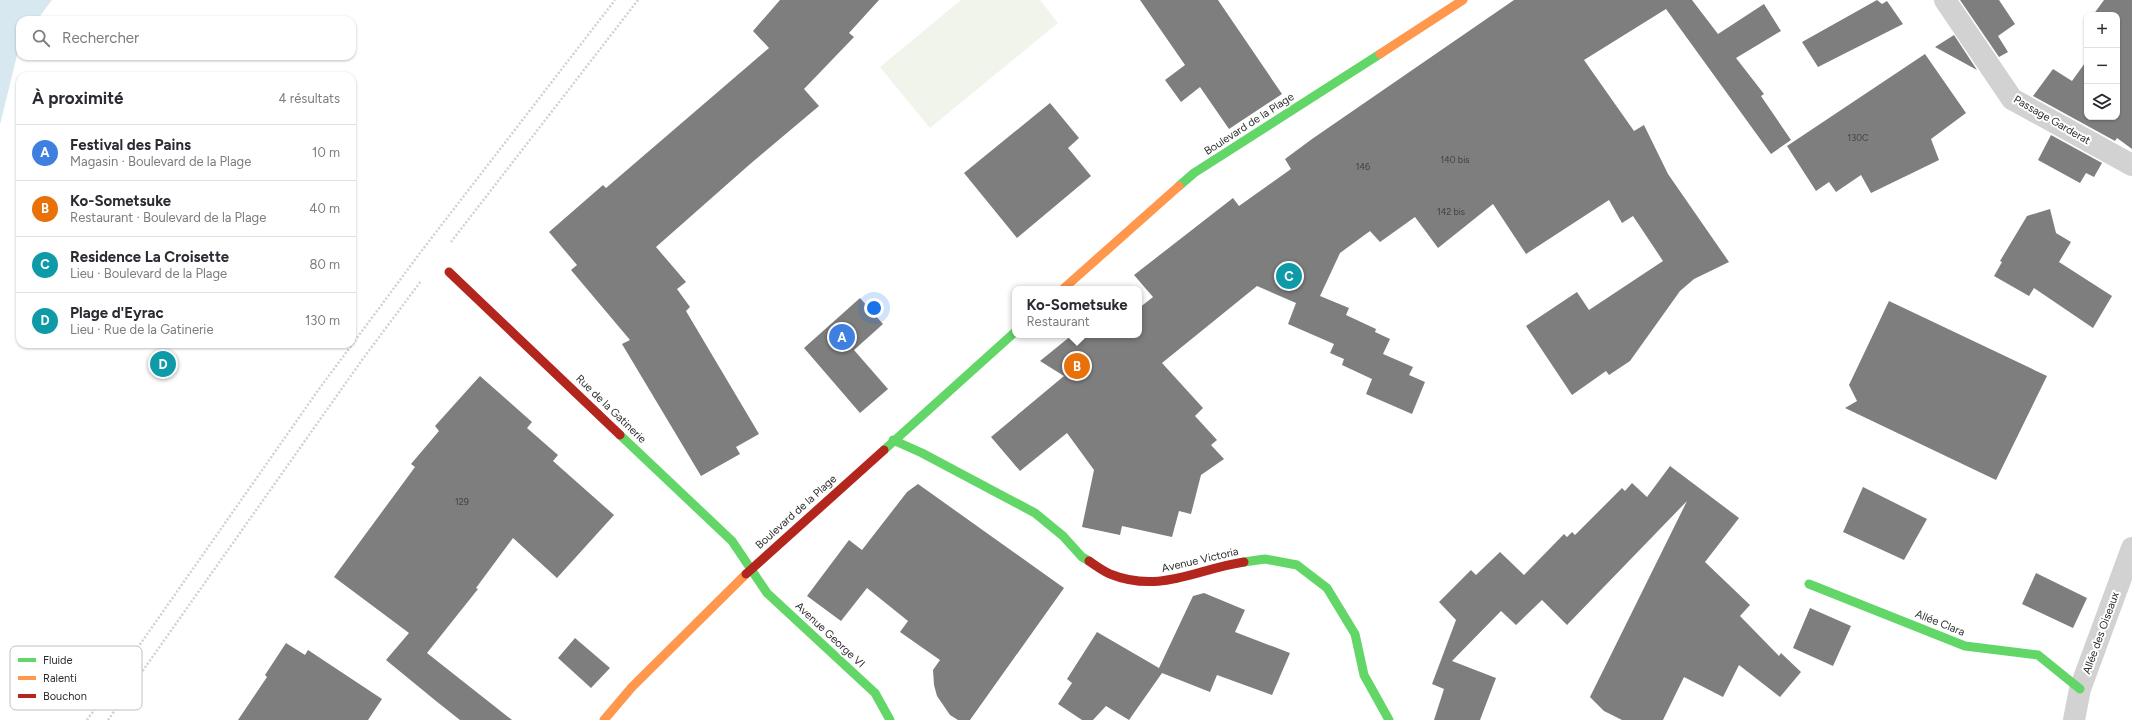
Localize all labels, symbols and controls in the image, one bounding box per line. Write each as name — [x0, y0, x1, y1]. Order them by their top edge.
map controls — [2084, 12, 2120, 120]
button: + — [2084, 12, 2120, 48]
search box — [16, 16, 356, 60]
icon: search — [30, 27, 52, 49]
text: Rechercher — [62, 29, 139, 47]
button: − — [2084, 48, 2120, 84]
button: layers — [2084, 84, 2120, 120]
text: À proximité — [32, 88, 123, 108]
street label: Boulevard de la Plage — [1202, 90, 1296, 158]
text: 4 résultats — [279, 91, 340, 106]
street label: Passage Garderat — [2011, 93, 2093, 147]
house number: 130C — [1848, 132, 1869, 143]
text: Festival des Pains — [70, 136, 191, 154]
text: A — [40, 145, 50, 160]
text: 10 m — [312, 145, 340, 160]
text: Magasin · Boulevard de la Plage — [70, 154, 251, 169]
house number: 140 bis — [1441, 154, 1469, 165]
house number: 146 — [1356, 161, 1370, 172]
text: Ko-Sometsuke — [70, 192, 171, 210]
text: B — [41, 201, 49, 216]
text: 40 m — [309, 201, 340, 216]
house number: 142 bis — [1437, 206, 1465, 217]
text: Restaurant · Boulevard de la Plage — [70, 210, 266, 225]
text: Residence La Croisette — [70, 248, 229, 266]
text: C — [40, 257, 50, 272]
text: 80 m — [309, 257, 340, 272]
pin: C — [1276, 261, 1302, 291]
text: Lieu · Boulevard de la Plage — [70, 266, 227, 281]
popup — [1012, 286, 1142, 338]
text: Ko-Sometsuke — [1026, 296, 1128, 314]
your location — [864, 298, 884, 318]
text: Plage d'Eyrac — [70, 304, 164, 322]
text: D — [40, 313, 50, 328]
text: 130 m — [305, 313, 340, 328]
text: Restaurant — [1026, 314, 1090, 329]
text: Lieu · Rue de la Gatinerie — [70, 322, 213, 337]
pin: A — [829, 322, 855, 352]
pin: D — [150, 349, 176, 379]
pin: B — [1064, 351, 1090, 381]
street label: Rue de la Gatinerie — [573, 372, 649, 446]
street label: Boulevard de la Plage — [753, 472, 839, 552]
house number: 129 — [455, 496, 469, 507]
street label: Avenue Victoria — [1160, 545, 1240, 575]
street label: Allée des Oiseaux — [2080, 589, 2122, 676]
street label: Avenue George VI — [793, 599, 867, 671]
street label: Allée Clara — [1913, 607, 1967, 639]
legend — [10, 646, 142, 710]
text: Fluide — [43, 654, 73, 667]
text: Ralenti — [43, 672, 77, 685]
text: Bouchon — [43, 690, 87, 703]

